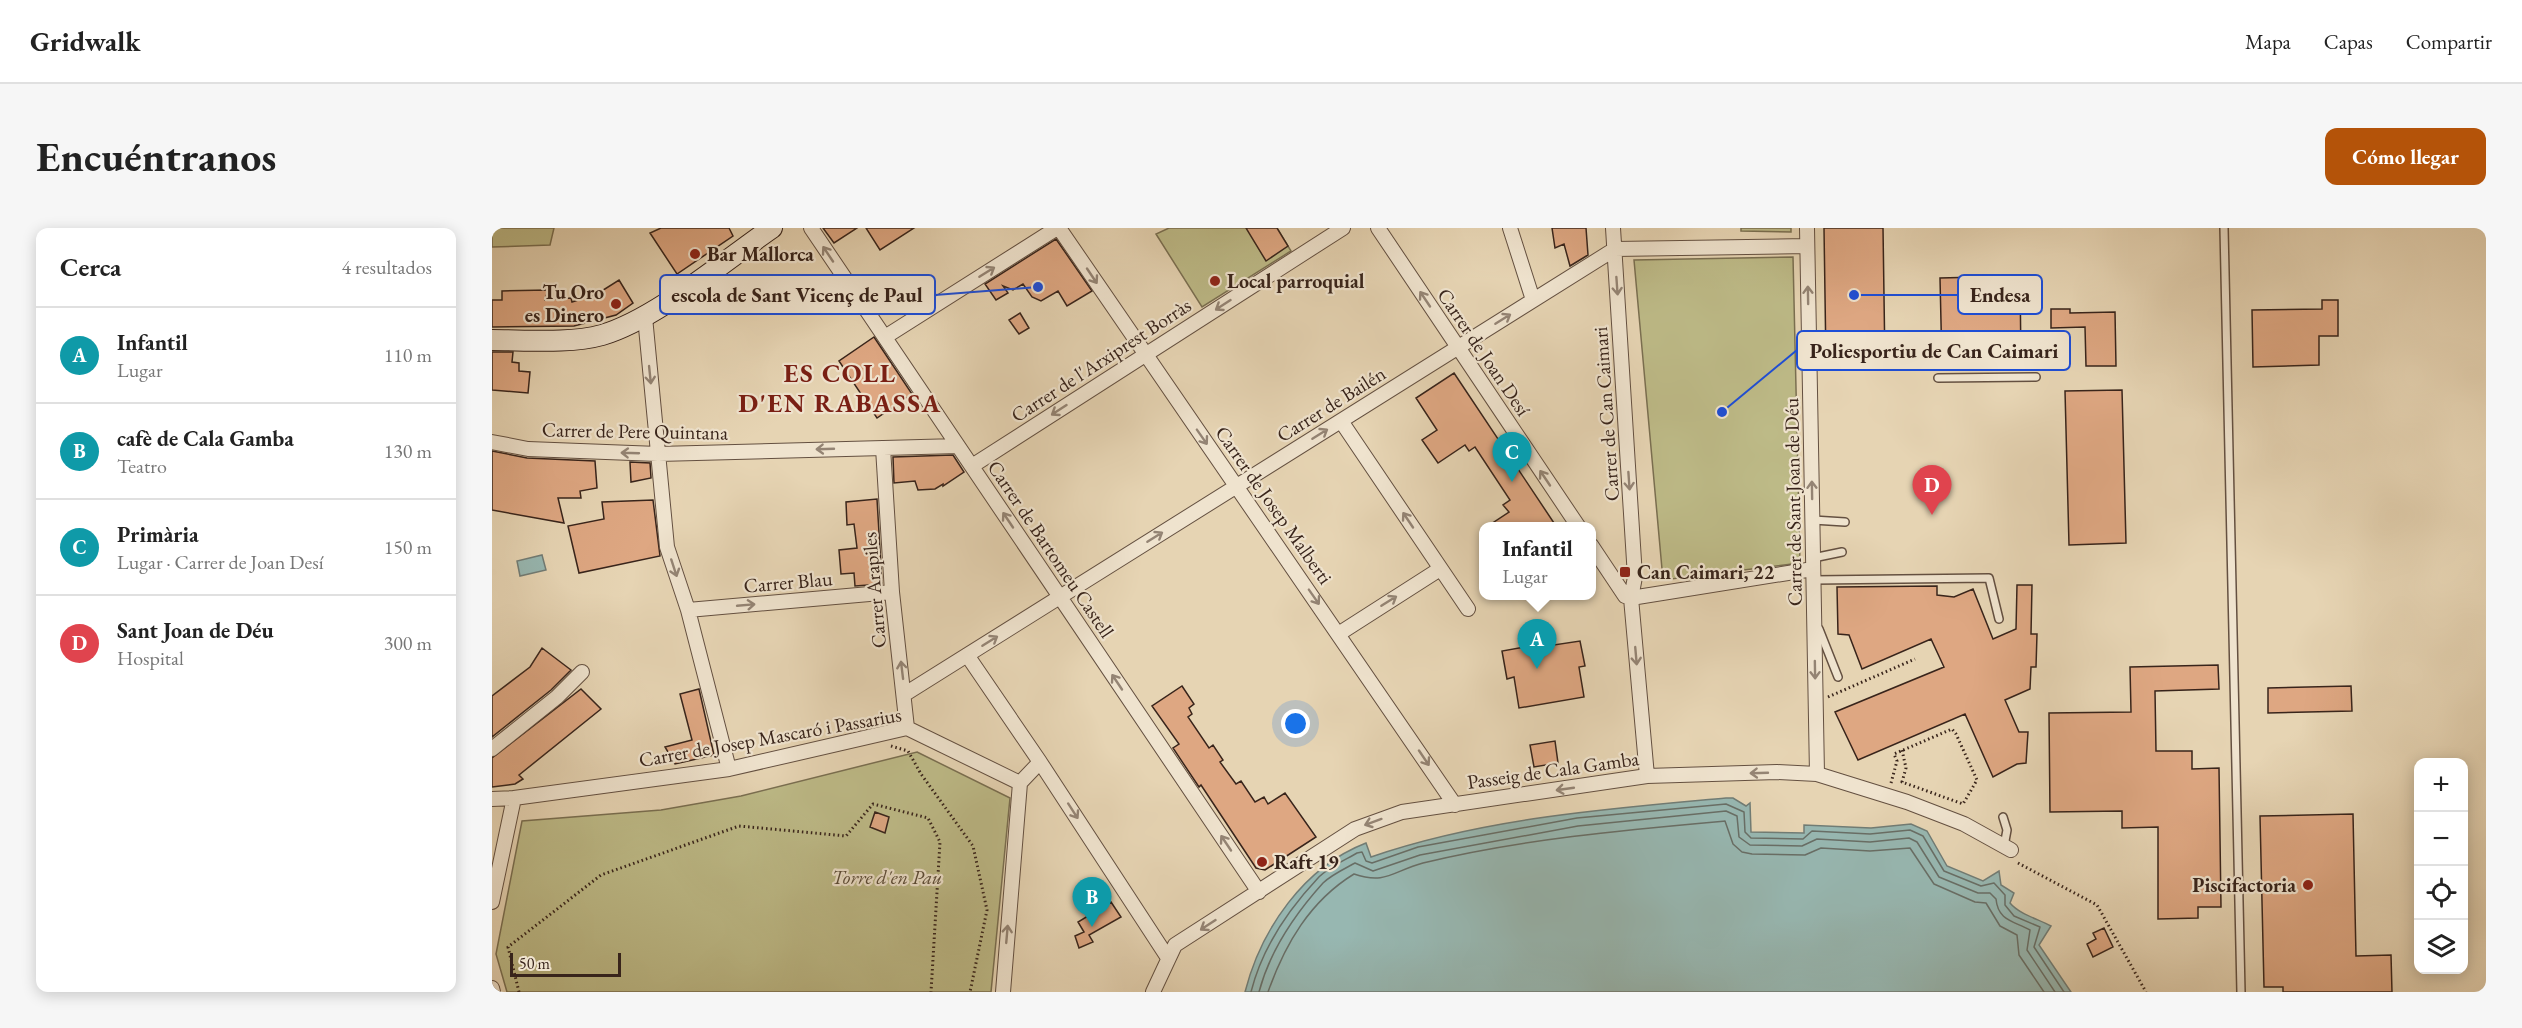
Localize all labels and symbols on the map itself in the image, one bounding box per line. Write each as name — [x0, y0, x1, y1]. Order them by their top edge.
place label: Bar Mallorca — [707, 241, 814, 267]
one-way arrow — [822, 246, 834, 263]
marker: Bar Mallorca — [688, 247, 702, 261]
one-way arrow — [978, 266, 995, 278]
one-way arrow — [1086, 268, 1098, 284]
place label: Local parroquial — [1227, 268, 1365, 294]
marker: Local parroquial — [1208, 274, 1222, 288]
callout: escola de Sant Vicenç de Paul — [660, 275, 935, 314]
callout: Endesa — [1958, 275, 2042, 314]
one-way arrow — [1612, 276, 1623, 296]
place label: Tu Oro es Dinero — [525, 279, 604, 328]
text: escola de Sant Vicenç de Paul — [671, 281, 923, 308]
text: Endesa — [1970, 281, 2031, 308]
street label: Carrer de Joan Desí — [1432, 283, 1536, 421]
one-way arrow — [1802, 285, 1814, 305]
one-way arrow — [1419, 291, 1431, 308]
street label: Carrer de l'Arxiprest Borràs — [1006, 292, 1196, 428]
marker: Tu Oro es Dinero — [609, 297, 623, 311]
one-way arrow — [1215, 299, 1232, 311]
one-way arrow — [1494, 312, 1511, 324]
street label: Carrer de Can Caimari — [1587, 326, 1625, 502]
callout: Poliesportiu de Can Caimari — [1797, 331, 2070, 370]
text: Poliesportiu de Can Caimari — [1809, 337, 2059, 364]
district label: ES COLL D'EN RABASSA — [738, 356, 942, 420]
street label: Carrer de Bailén — [1272, 360, 1391, 448]
one-way arrow — [645, 365, 656, 385]
street label: Carrer de Sant Joan de Déu — [1778, 397, 1808, 606]
one-way arrow — [1051, 404, 1068, 416]
street label: Carrer de Pere Quintana — [542, 416, 728, 446]
street label: Carrer de Josep Malberti — [1210, 421, 1339, 589]
one-way arrow — [1311, 427, 1328, 439]
one-way arrow — [1196, 429, 1208, 445]
pin: C — [1492, 432, 1532, 482]
one-way arrow — [815, 443, 835, 455]
one-way arrow — [621, 447, 641, 458]
street label: Carrer de Bartomeu Castell — [982, 455, 1120, 643]
pin: D — [1912, 466, 1952, 515]
one-way arrow — [1539, 470, 1551, 487]
one-way arrow — [1624, 470, 1635, 490]
one-way arrow — [1806, 480, 1818, 500]
one-way arrow — [1002, 512, 1014, 529]
one-way arrow — [1401, 512, 1413, 529]
street label: Carrer Arapiles — [856, 531, 892, 649]
one-way arrow — [1146, 531, 1163, 543]
one-way arrow — [669, 558, 680, 577]
place label: Can Caimari, 22 — [1637, 559, 1775, 585]
street label: Carrer Blau — [742, 565, 834, 599]
marker: Can Caimari, 22 — [1618, 565, 1632, 579]
one-way arrow — [1308, 588, 1320, 604]
one-way arrow — [1380, 595, 1397, 607]
one-way arrow — [736, 599, 755, 610]
pin: A — [1518, 620, 1556, 669]
one-way arrow — [981, 635, 998, 647]
one-way arrow — [1631, 646, 1642, 666]
one-way arrow — [1809, 659, 1821, 679]
one-way arrow — [896, 660, 907, 680]
one-way arrow — [1111, 674, 1123, 690]
street label: Carrer de Josep Mascaró i Passarius — [637, 701, 903, 773]
your location — [1281, 709, 1310, 738]
street label: Passeig de Cala Gamba — [1465, 745, 1641, 795]
one-way arrow — [1418, 749, 1430, 766]
one-way arrow — [1749, 767, 1769, 778]
one-way arrow — [1555, 784, 1575, 795]
one-way arrow — [1067, 802, 1079, 819]
one-way arrow — [1364, 818, 1383, 829]
one-way arrow — [1220, 836, 1232, 852]
place label: Raft 19 — [1274, 849, 1339, 875]
marker: Raft 19 — [1255, 855, 1269, 869]
park label: Torre d'en Pau — [832, 864, 942, 890]
place label: Piscifactoria — [2192, 872, 2296, 898]
pin: B — [1072, 878, 1112, 927]
marker: Piscifactoria — [2301, 878, 2315, 892]
one-way arrow — [1199, 918, 1216, 931]
one-way arrow — [1002, 924, 1013, 944]
scale bar — [510, 950, 621, 978]

